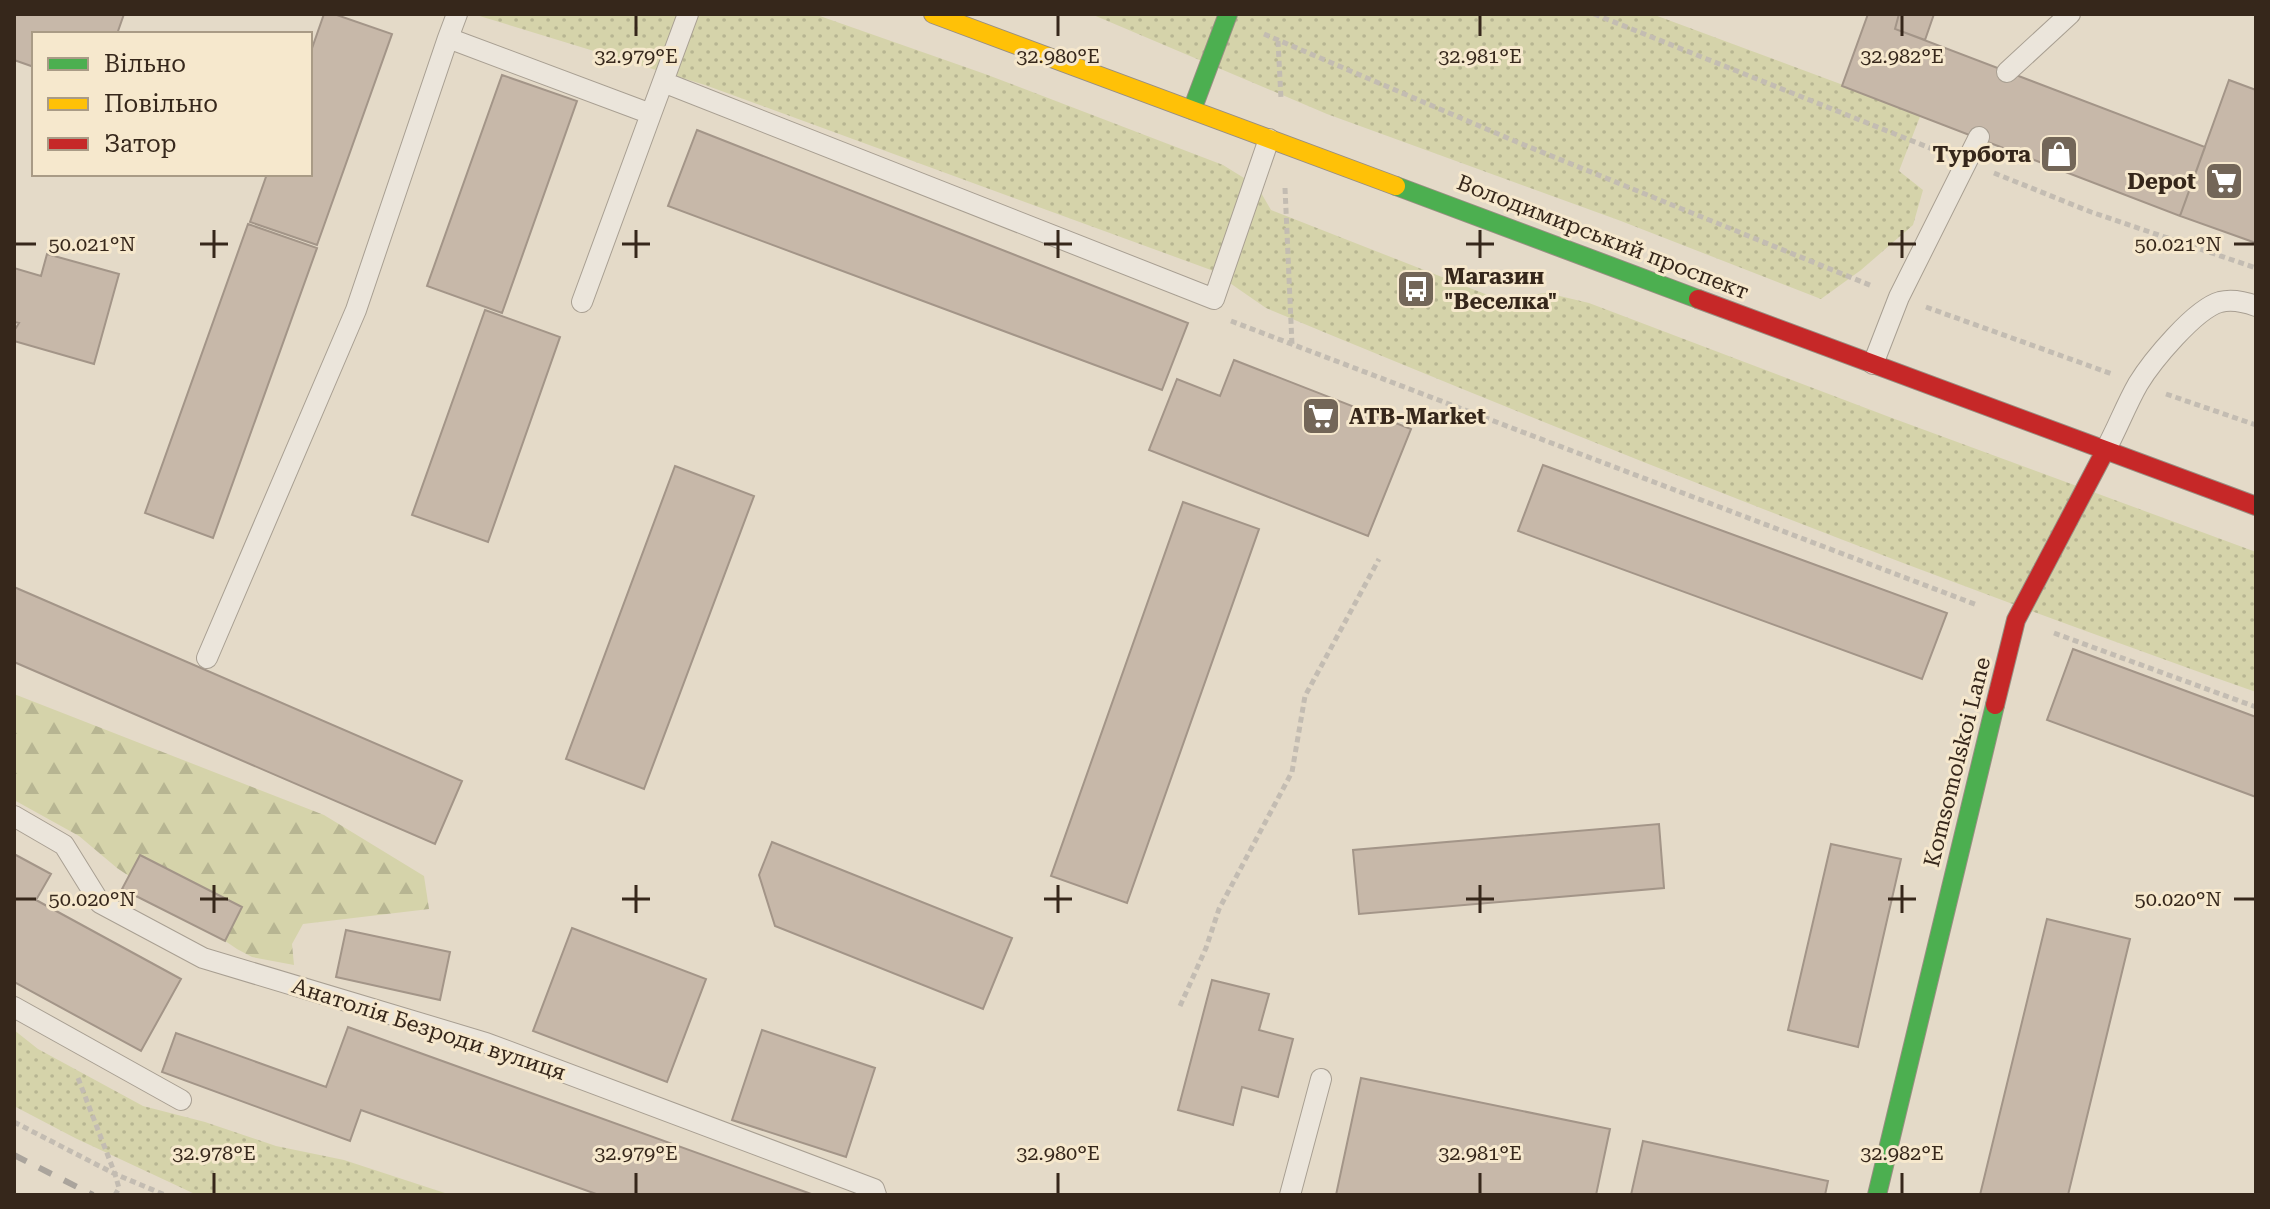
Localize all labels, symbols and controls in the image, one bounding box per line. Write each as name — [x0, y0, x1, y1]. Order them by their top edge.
legend — [32, 32, 312, 176]
text: 32.979°E — [594, 44, 678, 68]
text: 32.980°E — [1016, 44, 1100, 68]
text: 32.981°E — [1438, 44, 1522, 68]
text: 32.982°E — [1860, 44, 1944, 68]
text: Вільно — [104, 50, 186, 78]
text: Повільно — [104, 90, 218, 118]
text: Затор — [104, 130, 177, 158]
shop icon: Турбота — [2038, 133, 2080, 175]
place label: Турбота — [1932, 142, 2031, 167]
supermarket icon: Depot — [2203, 160, 2245, 202]
place label: Depot — [2127, 169, 2196, 194]
street label: Володимирський проспект — [1454, 170, 1752, 304]
text: 50.021°N — [49, 232, 135, 256]
text: 50.021°N — [2135, 232, 2221, 256]
place label: Магазин "Веселка" — [1444, 264, 1557, 314]
bus stop icon: Магазин "Веселка" — [1395, 268, 1437, 310]
supermarket icon: ATB-Market — [1300, 395, 1342, 437]
place label: ATB-Market — [1349, 404, 1486, 429]
street label: Komsomolskoi Lane — [1919, 655, 1995, 869]
text: 50.020°N — [49, 887, 135, 911]
text: 50.020°N — [2135, 887, 2221, 911]
street label: Анатолія Безроди вулиця — [289, 973, 569, 1085]
text: 32.978°E — [172, 1141, 256, 1165]
text: 32.979°E — [594, 1141, 678, 1165]
text: 32.980°E — [1016, 1141, 1100, 1165]
text: 32.981°E — [1438, 1141, 1522, 1165]
text: 32.982°E — [1860, 1141, 1944, 1165]

